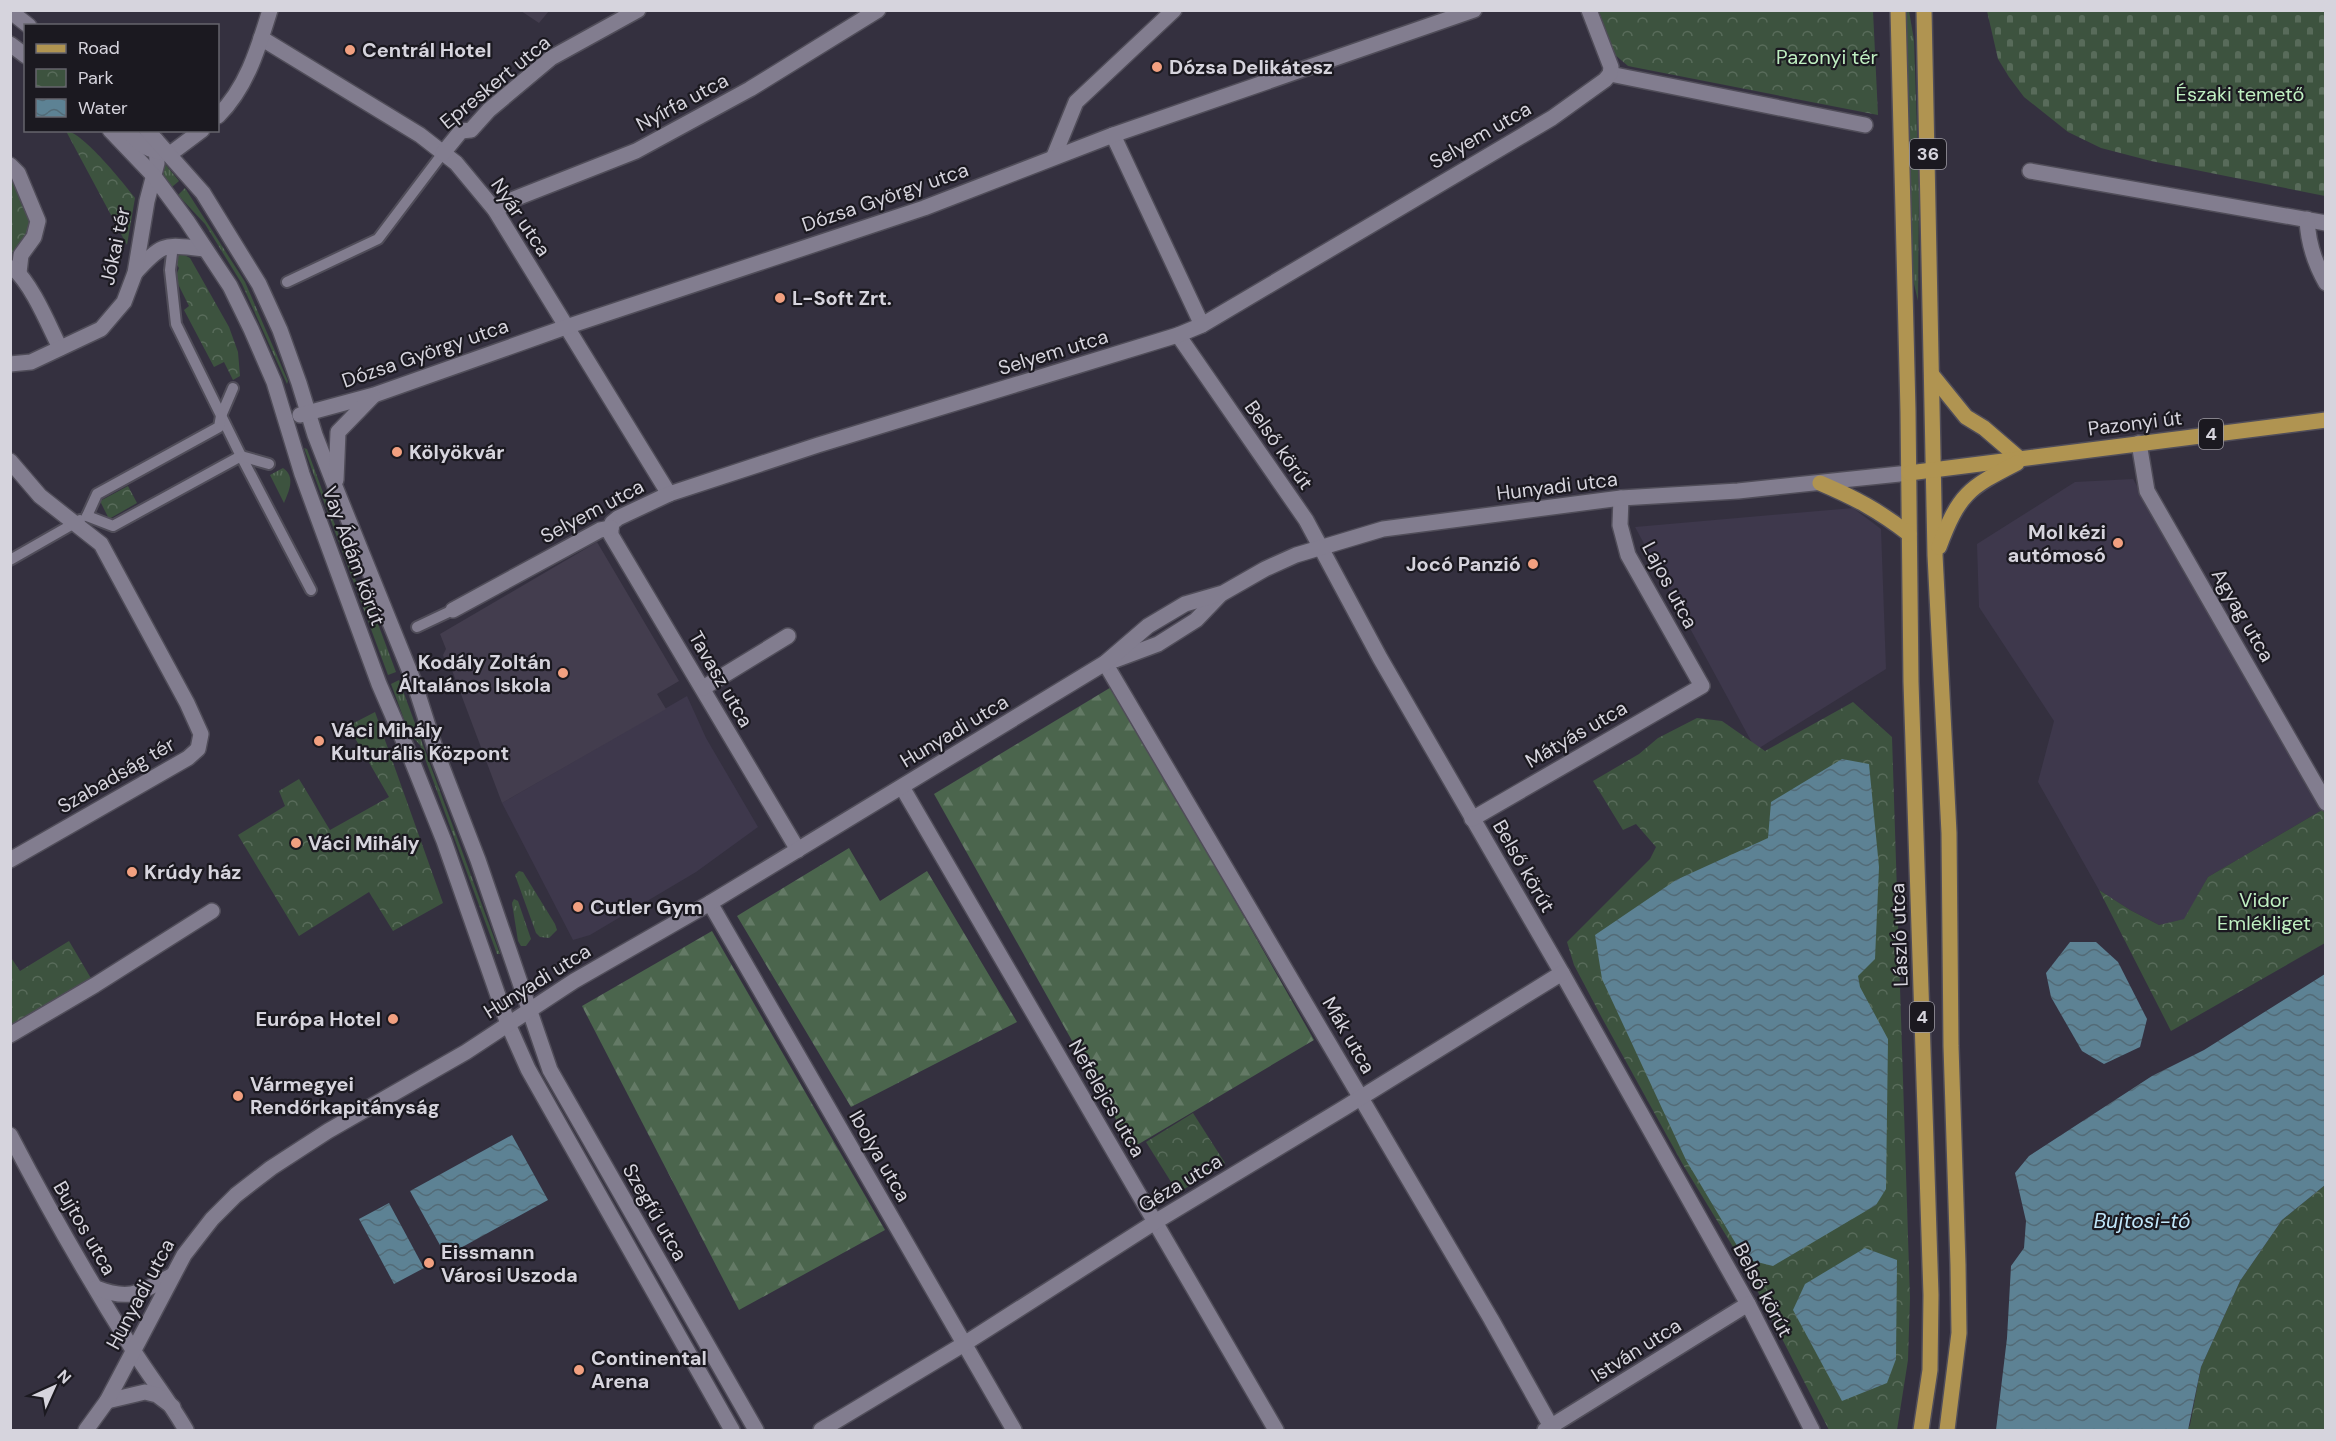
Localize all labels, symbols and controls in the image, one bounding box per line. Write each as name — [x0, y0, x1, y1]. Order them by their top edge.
legend — [24, 24, 219, 132]
street label: Epreskert utca — [434, 29, 556, 135]
text: Road — [78, 36, 120, 60]
place label: Centrál Hotel — [362, 37, 492, 63]
marker: Centrál Hotel — [343, 43, 357, 57]
park label: Pazonyi tér — [1776, 44, 1878, 70]
place label: Dózsa Delikátesz — [1169, 54, 1333, 80]
marker: Dózsa Delikátesz — [1150, 60, 1164, 74]
text: Park — [78, 66, 114, 90]
street label: Nyírfa utca — [631, 67, 733, 137]
park label: Északi temető — [2176, 81, 2304, 107]
street label: Selyem utca — [1424, 95, 1536, 175]
text: Water — [78, 96, 128, 120]
road number: 36 — [1910, 139, 1946, 169]
street label: Dózsa György utca — [798, 156, 972, 238]
street label: Nyár utca — [485, 173, 557, 261]
street label: Jókai tér — [94, 205, 136, 287]
place label: L-Soft Zrt. — [792, 285, 892, 311]
marker: L-Soft Zrt. — [773, 291, 787, 305]
street label: Dózsa György utca — [338, 312, 512, 394]
street label: Selyem utca — [995, 323, 1111, 381]
street label: Belső körút — [1239, 395, 1319, 495]
street label: Pazonyi út — [2086, 404, 2184, 442]
road number: 4 — [2199, 419, 2223, 449]
place label: Kölyökvár — [409, 439, 504, 465]
marker: Kölyökvár — [390, 445, 404, 459]
street label: Hunyadi utca — [1495, 466, 1619, 506]
street label: Selyem utca — [536, 473, 648, 549]
street label: Vay Ádám körút — [317, 483, 391, 629]
place label: Mol kézi autómosó — [2007, 519, 2106, 568]
marker: Mol kézi autómosó — [2111, 536, 2125, 550]
street label: Lajos utca — [1636, 537, 1704, 633]
place label: Jocó Panzió — [1406, 551, 1521, 577]
marker: Jocó Panzió — [1526, 557, 1540, 571]
street label: Agyag utca — [2206, 564, 2280, 666]
street label: Tavasz utca — [683, 626, 759, 732]
place label: Kodály Zoltán Általános Iskola — [398, 649, 551, 698]
marker: Kodály Zoltán Általános Iskola — [556, 666, 570, 680]
street label: Hunyadi utca — [895, 689, 1013, 773]
street label: Mátyás utca — [1520, 694, 1632, 774]
place label: Váci Mihály Kulturális Központ — [331, 717, 509, 766]
street label: Szabadság tér — [53, 731, 179, 819]
marker: Váci Mihály Kulturális Központ — [312, 734, 326, 748]
street label: Belső körút — [1487, 815, 1561, 917]
place label: Váci Mihály — [308, 830, 420, 856]
marker: Váci Mihály — [289, 836, 303, 850]
place label: Krúdy ház — [144, 859, 241, 885]
marker: Krúdy ház — [125, 865, 139, 879]
street label: László utca — [1884, 883, 1914, 987]
park label: Vidor Emlékliget — [2217, 887, 2311, 936]
place label: Cutler Gym — [590, 894, 702, 920]
marker: Cutler Gym — [571, 900, 585, 914]
street label: Hunyadi utca — [479, 938, 595, 1024]
street label: Mák utca — [1317, 992, 1381, 1078]
road number: 4 — [1910, 1002, 1934, 1032]
place label: Európa Hotel — [255, 1006, 381, 1032]
marker: Európa Hotel — [386, 1012, 400, 1026]
street label: Nefelejcs utca — [1063, 1034, 1151, 1162]
place label: Vármegyei Rendőrkapitányság — [250, 1071, 440, 1120]
marker: Vármegyei Rendőrkapitányság — [231, 1089, 245, 1103]
street label: Ibolya utca — [843, 1106, 917, 1206]
street label: Géza utca — [1133, 1148, 1227, 1218]
street label: Szegfű utca — [617, 1159, 693, 1265]
street label: Bujtos utca — [48, 1176, 122, 1280]
water label: Bujtosi-tó — [2093, 1207, 2191, 1235]
street label: Hunyadi utca — [100, 1234, 180, 1354]
street label: Belső körút — [1727, 1238, 1799, 1342]
place label: Eissmann Városi Uszoda — [441, 1239, 578, 1288]
marker: Eissmann Városi Uszoda — [422, 1256, 436, 1270]
street label: István utca — [1586, 1312, 1686, 1388]
place label: Continental Arena — [591, 1345, 707, 1394]
north arrow — [24, 1357, 84, 1417]
marker: Continental Arena — [572, 1363, 586, 1377]
text: N — [53, 1365, 76, 1388]

